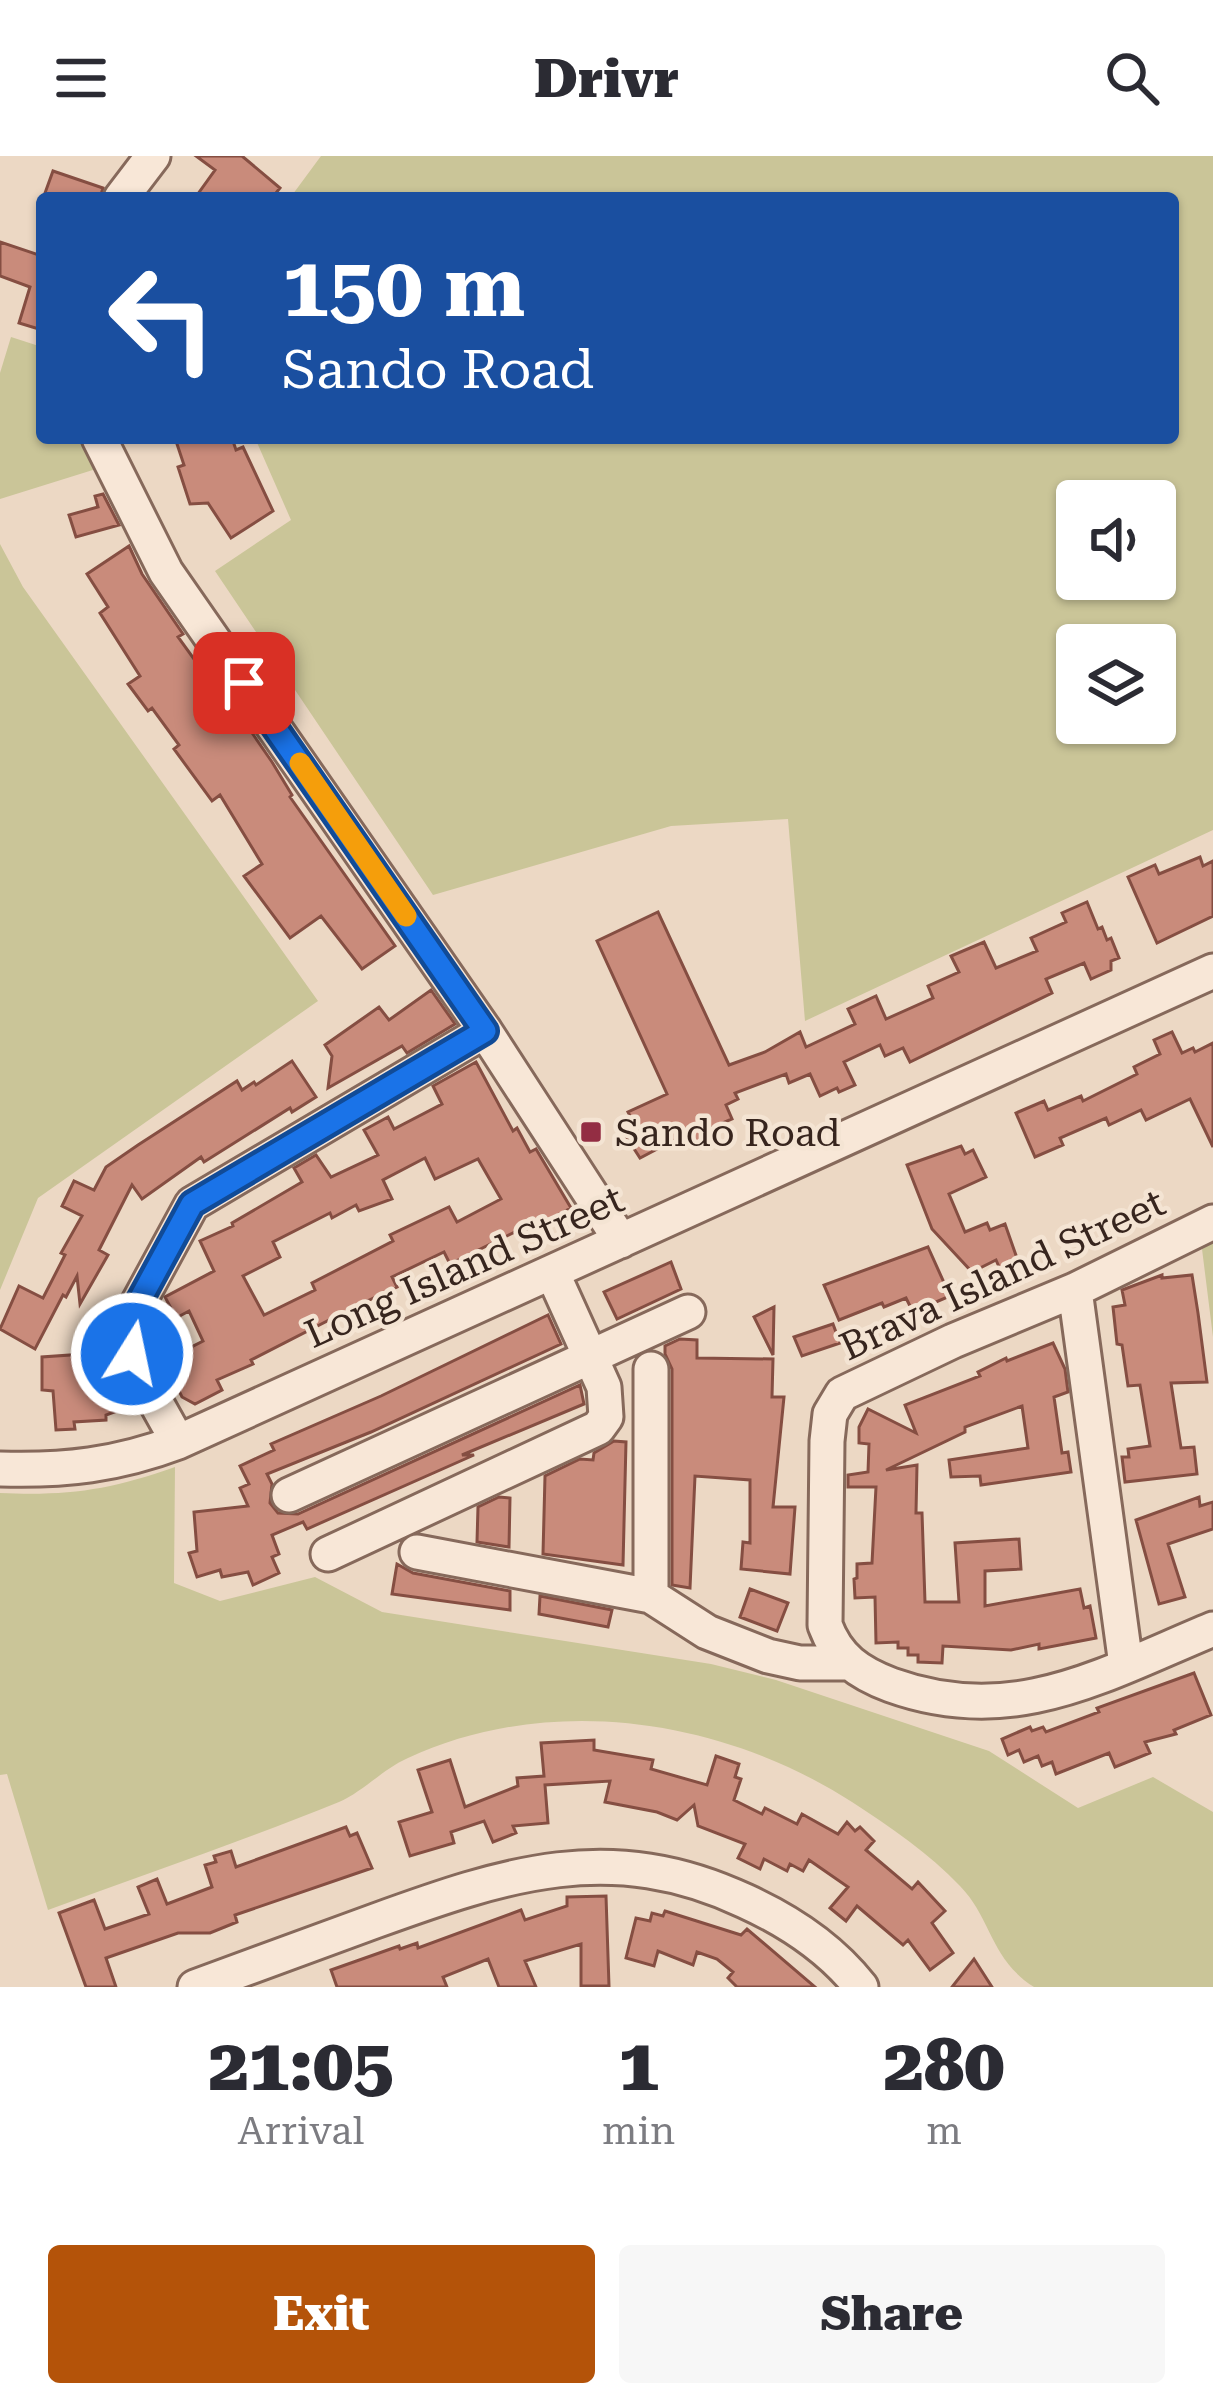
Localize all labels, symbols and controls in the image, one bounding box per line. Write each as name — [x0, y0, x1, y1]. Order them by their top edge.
icon: menu — [48, 45, 114, 111]
icon: search — [1099, 45, 1165, 111]
text: Drivr — [534, 47, 679, 110]
text: 150 m — [282, 238, 525, 336]
icon: left — [84, 240, 240, 396]
text: Sando Road — [282, 338, 594, 401]
map controls — [1056, 480, 1176, 744]
button: sound — [1056, 480, 1176, 600]
button: layers — [1056, 624, 1176, 744]
pin — [193, 632, 295, 734]
icon: arrive — [211, 650, 277, 716]
place label: Sando Road — [615, 1110, 840, 1156]
marker: Sando Road — [578, 1119, 604, 1145]
street label: Long Island Street — [298, 1176, 631, 1358]
street label: Brava Island Street — [833, 1179, 1172, 1370]
position arrow — [69, 1291, 195, 1417]
text: 21:05 — [208, 2023, 394, 2108]
text: 1 — [618, 2023, 659, 2108]
text: 280 — [884, 2023, 1005, 2108]
text: Arrival — [238, 2108, 364, 2154]
text: min — [602, 2108, 675, 2154]
text: m — [926, 2108, 962, 2154]
button: Exit — [48, 2245, 595, 2383]
button: Share — [619, 2245, 1165, 2383]

